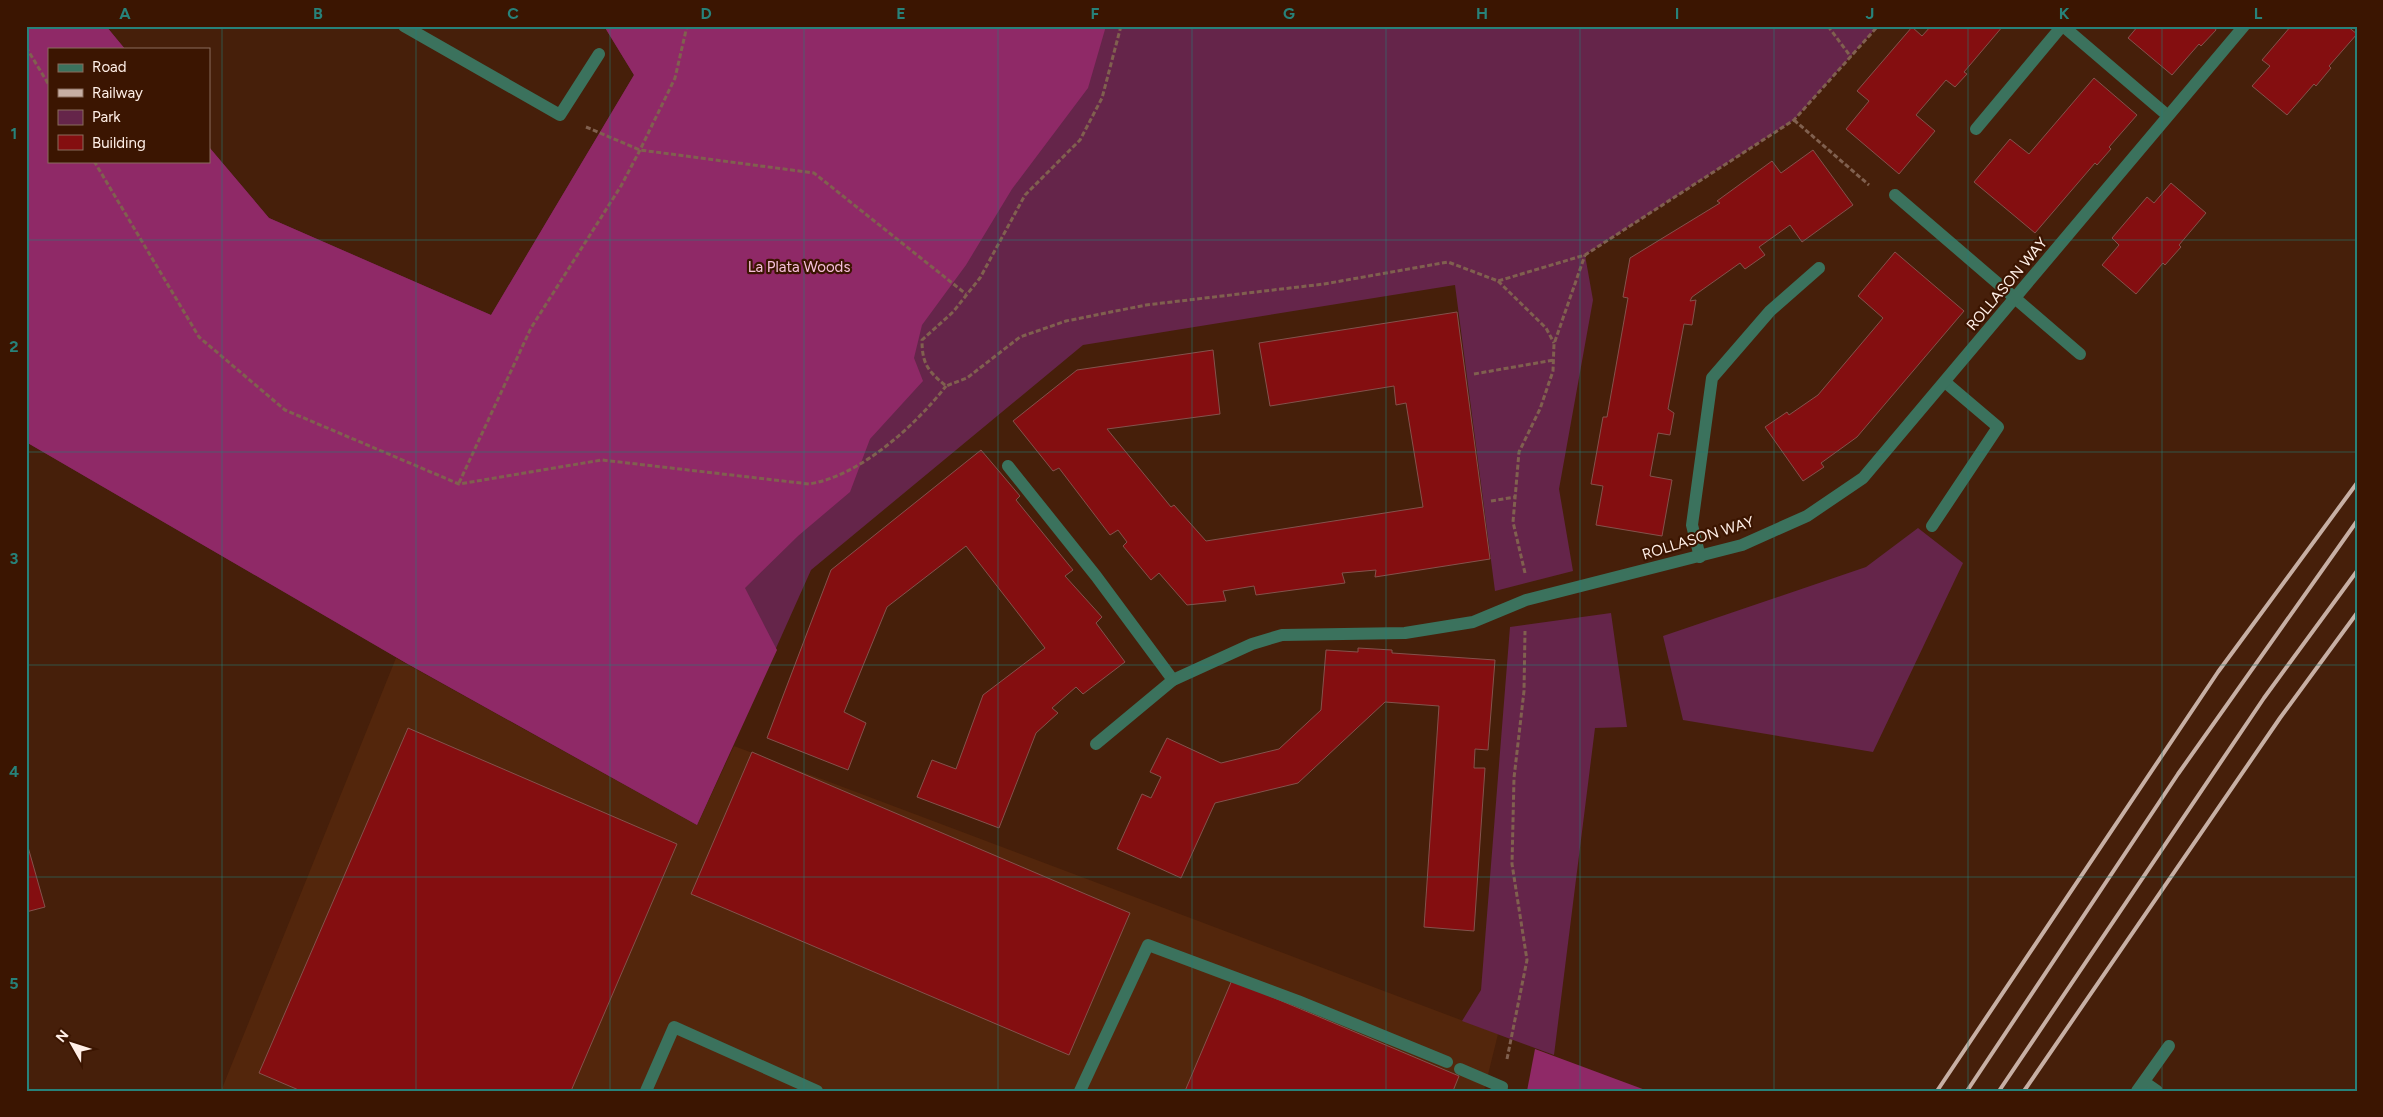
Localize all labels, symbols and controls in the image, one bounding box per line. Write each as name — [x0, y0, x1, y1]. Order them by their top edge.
text: A — [119, 4, 131, 23]
text: B — [313, 4, 323, 23]
text: C — [507, 4, 519, 23]
text: D — [700, 4, 712, 23]
text: E — [896, 4, 906, 23]
text: F — [1091, 4, 1100, 23]
text: G — [1283, 4, 1295, 23]
text: H — [1476, 4, 1488, 23]
text: I — [1675, 4, 1679, 23]
text: J — [1866, 4, 1874, 23]
text: K — [2059, 4, 2070, 23]
text: L — [2254, 4, 2263, 23]
legend — [48, 48, 210, 162]
text: Road — [92, 58, 127, 76]
text: Railway — [92, 84, 143, 102]
text: Park — [92, 108, 121, 126]
text: 1 — [11, 124, 17, 143]
text: Building — [92, 134, 146, 152]
street label: ROLLASON WAY — [1963, 234, 2051, 334]
park label: La Plata Woods — [748, 258, 850, 276]
text: 2 — [9, 337, 19, 356]
street label: ROLLASON WAY — [1640, 512, 1756, 564]
text: 3 — [10, 549, 19, 568]
text: 4 — [9, 762, 19, 781]
text: 5 — [9, 974, 19, 993]
north arrow — [48, 1020, 98, 1070]
text: N — [52, 1027, 72, 1046]

